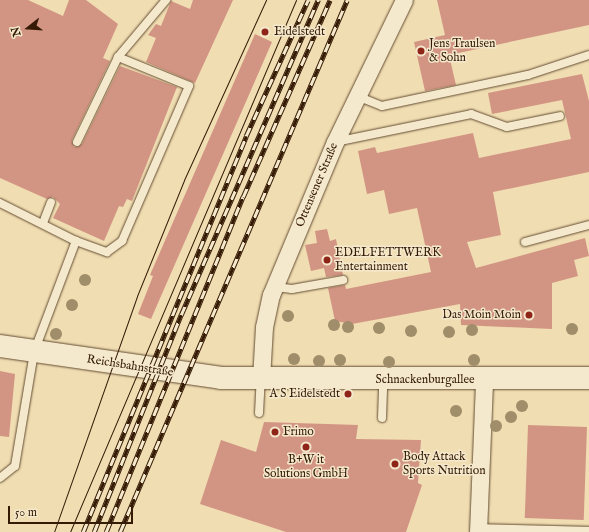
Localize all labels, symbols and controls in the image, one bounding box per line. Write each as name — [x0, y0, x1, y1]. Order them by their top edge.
north arrow — [8, 8, 48, 48]
text: N — [8, 25, 25, 38]
place label: Eidelstedt — [274, 25, 325, 39]
marker: Eidelstedt — [259, 26, 271, 38]
place label: Jens Traulsen & Sohn — [429, 37, 495, 65]
marker: Jens Traulsen & Sohn — [416, 46, 426, 56]
street label: Ottensener Straße — [293, 141, 341, 229]
place label: EDELFETTWERK Entertainment — [335, 246, 441, 274]
marker: EDELFETTWERK Entertainment — [322, 255, 332, 265]
place label: Das Moin Moin — [442, 308, 521, 322]
marker: Das Moin Moin — [524, 310, 534, 320]
street label: Reichsbahnstraße — [86, 352, 174, 380]
street label: Schnackenburgallee — [376, 373, 474, 387]
place label: A S Eidelstedt — [269, 387, 340, 401]
marker: A S Eidelstedt — [343, 389, 353, 399]
place label: Frimo — [283, 425, 314, 439]
marker: Frimo — [270, 427, 280, 437]
marker: B+W it Solutions GmbH — [301, 442, 311, 452]
place label: Body Attack Sports Nutrition — [403, 450, 486, 478]
place label: B+W it Solutions GmbH — [264, 453, 348, 481]
marker: Body Attack Sports Nutrition — [390, 459, 400, 469]
scale bar — [10, 498, 135, 524]
text: 50 m — [15, 505, 37, 520]

